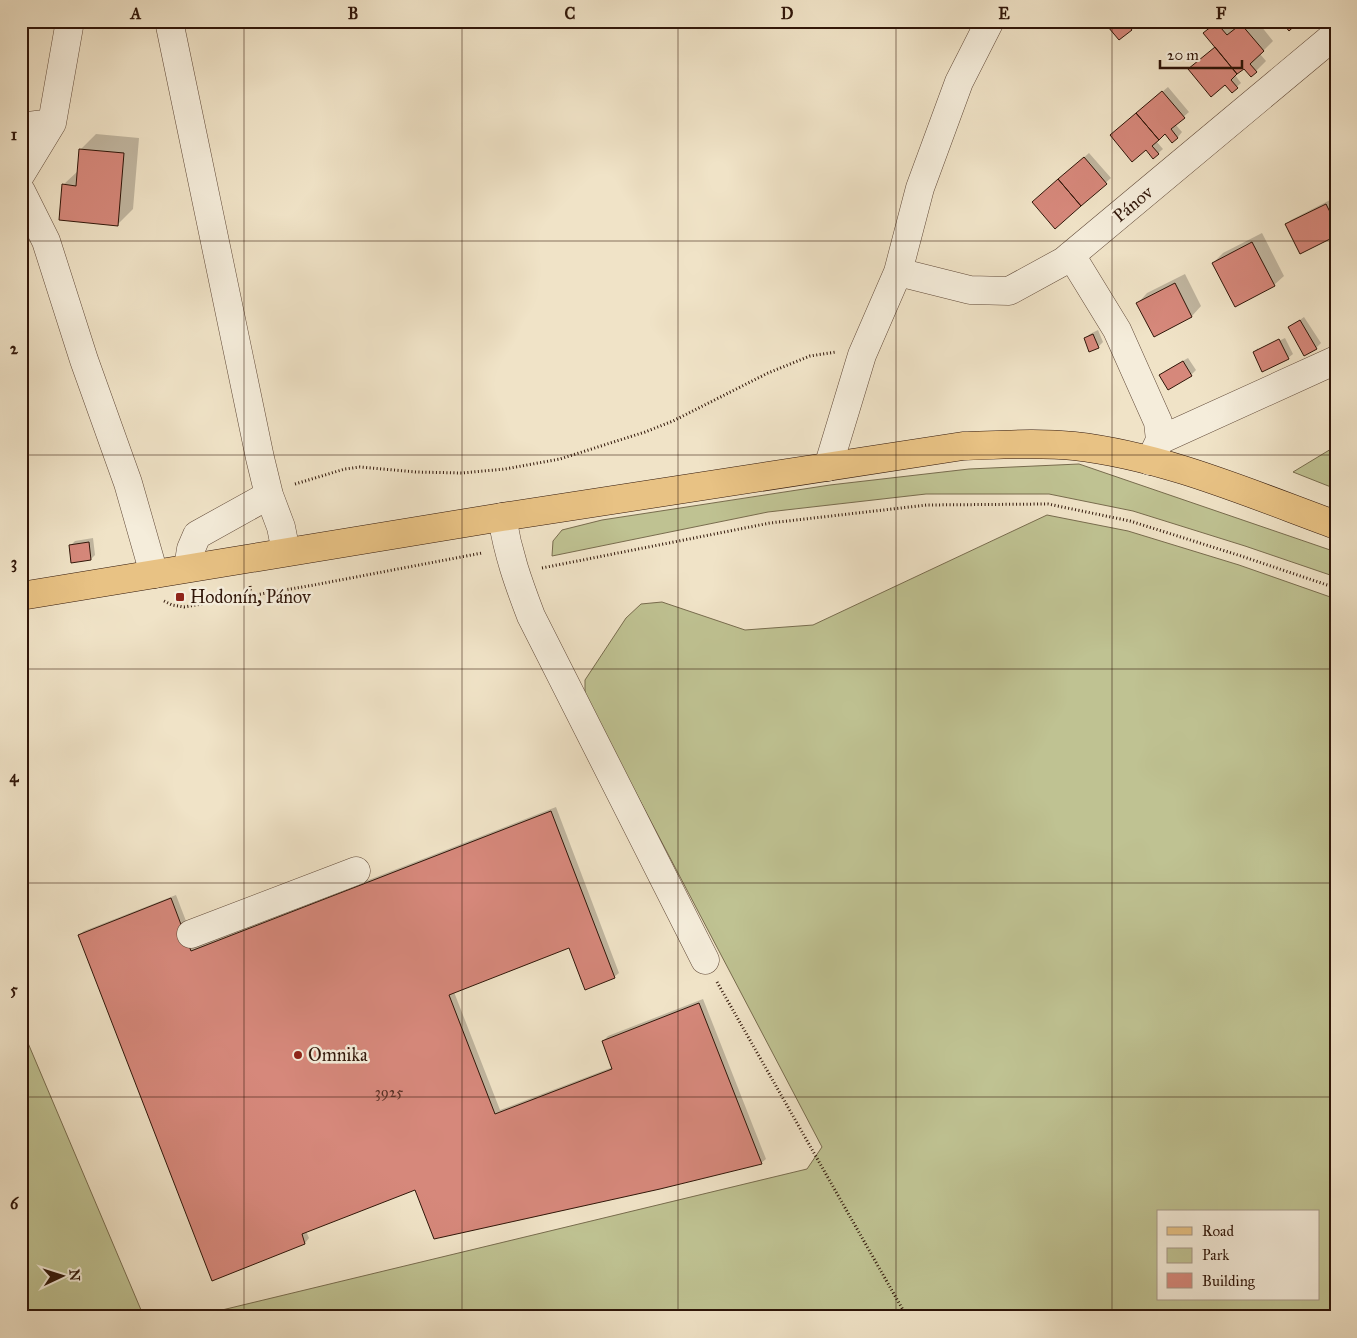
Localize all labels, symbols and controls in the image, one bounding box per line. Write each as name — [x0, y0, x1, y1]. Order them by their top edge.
text: A — [130, 4, 142, 23]
text: B — [348, 4, 358, 23]
text: C — [565, 4, 576, 23]
text: D — [781, 4, 794, 23]
text: E — [998, 4, 1010, 23]
text: F — [1216, 4, 1227, 23]
scale bar — [1160, 38, 1242, 70]
text: 20 m — [1167, 46, 1199, 64]
text: 1 — [11, 125, 18, 144]
street label: Pánov — [1109, 180, 1158, 227]
text: 2 — [10, 339, 19, 358]
text: 3 — [11, 553, 17, 573]
place label: Hodonín, Pánov — [190, 586, 312, 608]
marker: Hodonín, Pánov — [174, 591, 186, 603]
text: 4 — [10, 767, 20, 787]
text: 5 — [10, 980, 18, 999]
place label: Omnika — [308, 1044, 368, 1066]
marker: Omnika — [292, 1049, 304, 1061]
house number: 3925 — [375, 1083, 403, 1101]
text: 6 — [10, 1194, 19, 1213]
legend — [1157, 1210, 1320, 1300]
text: Road — [1202, 1222, 1234, 1240]
text: Park — [1202, 1246, 1229, 1264]
north arrow — [38, 1250, 88, 1300]
text: N — [66, 1269, 83, 1282]
text: Building — [1202, 1272, 1256, 1290]

